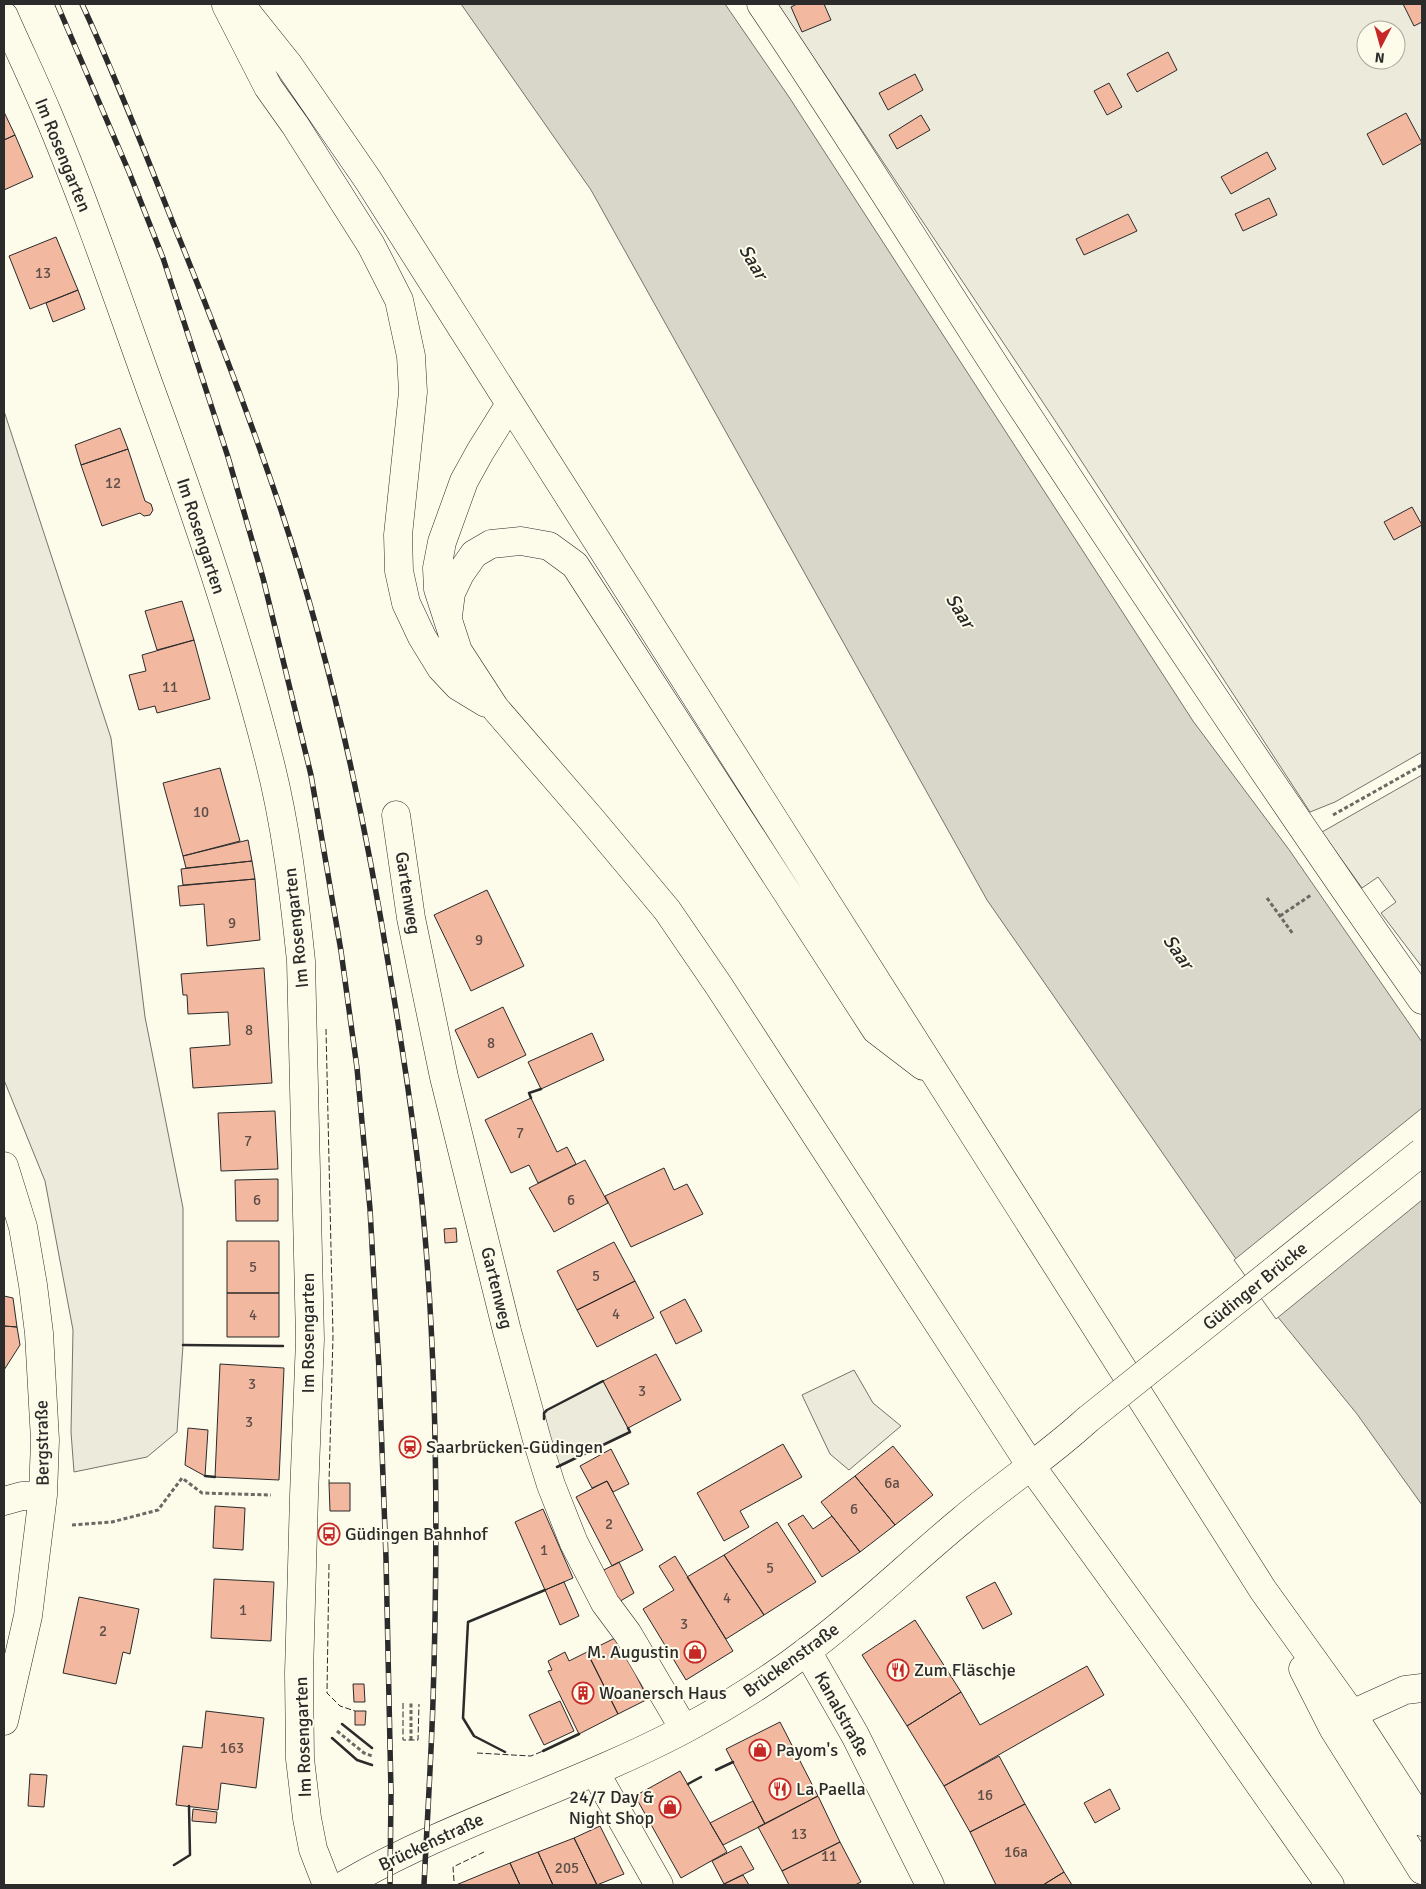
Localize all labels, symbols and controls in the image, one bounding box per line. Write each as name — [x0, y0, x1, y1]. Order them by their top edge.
north arrow — [1356, 20, 1406, 70]
text: N — [1374, 48, 1385, 66]
street label: Im Rosengarten — [30, 95, 96, 215]
water label: Saar — [733, 240, 774, 287]
house number: 13 — [35, 264, 51, 282]
house number: 12 — [105, 474, 121, 492]
street label: Im Rosengarten — [172, 475, 230, 597]
water label: Saar — [940, 589, 982, 636]
house number: 11 — [162, 678, 178, 696]
house number: 10 — [193, 803, 209, 821]
street label: Gartenweg — [391, 850, 425, 936]
street label: Im Rosengarten — [279, 867, 313, 989]
house number: 9 — [228, 914, 236, 932]
water label: Saar — [1158, 930, 1200, 976]
house number: 9 — [475, 931, 483, 949]
house number: 8 — [245, 1021, 253, 1039]
house number: 8 — [487, 1034, 495, 1052]
house number: 7 — [516, 1124, 524, 1142]
house number: 7 — [244, 1132, 252, 1150]
house number: 6 — [253, 1191, 261, 1209]
house number: 6 — [567, 1191, 575, 1209]
street label: Güdinger Brücke — [1198, 1237, 1312, 1335]
street label: Gartenweg — [476, 1245, 518, 1331]
house number: 5 — [249, 1258, 257, 1276]
house number: 5 — [592, 1267, 600, 1285]
street label: Im Rosengarten — [297, 1273, 319, 1393]
house number: 4 — [612, 1305, 620, 1323]
house number: 4 — [249, 1306, 257, 1324]
house number: 3 — [248, 1375, 256, 1393]
house number: 3 — [638, 1382, 646, 1400]
street label: Bergstraße — [30, 1400, 54, 1486]
house number: 3 — [245, 1413, 253, 1431]
station icon: Saarbrücken-Güdingen — [398, 1435, 422, 1459]
place label: Saarbrücken-Güdingen — [426, 1436, 603, 1458]
house number: 6a — [884, 1474, 900, 1492]
house number: 6 — [850, 1500, 858, 1518]
house number: 2 — [605, 1515, 613, 1533]
bus stop icon: Güdingen Bahnhof — [317, 1522, 341, 1546]
place label: Güdingen Bahnhof — [345, 1523, 489, 1545]
house number: 1 — [540, 1541, 548, 1559]
house number: 5 — [766, 1559, 774, 1577]
house number: 4 — [723, 1589, 731, 1607]
house number: 1 — [239, 1601, 247, 1619]
house number: 3 — [680, 1615, 688, 1633]
street label: Brückenstraße — [739, 1618, 843, 1702]
house number: 2 — [99, 1622, 107, 1640]
shop icon: M. Augustin — [683, 1640, 707, 1664]
place label: M. Augustin — [587, 1641, 679, 1663]
restaurant icon: Zum Fläschje — [886, 1658, 910, 1682]
place label: Zum Fläschje — [914, 1659, 1016, 1681]
street label: Kanalstraße — [810, 1667, 874, 1761]
street label: Im Rosengarten — [290, 1676, 316, 1798]
building icon: Woanersch Haus — [571, 1681, 595, 1705]
place label: Woanersch Haus — [599, 1682, 727, 1704]
shop icon: Payom's — [748, 1738, 772, 1762]
house number: 163 — [220, 1739, 244, 1757]
place label: Payom's — [776, 1739, 838, 1761]
restaurant icon: La Paella — [768, 1777, 792, 1801]
place label: La Paella — [796, 1778, 866, 1800]
place label: 24/7 Day & Night Shop — [569, 1786, 654, 1829]
house number: 16 — [977, 1786, 993, 1804]
shop icon: 24/7 Day & Night Shop — [658, 1795, 682, 1819]
street label: Brückenstraße — [375, 1808, 487, 1876]
house number: 13 — [791, 1825, 807, 1843]
house number: 16a — [1004, 1843, 1028, 1861]
house number: 11 — [821, 1847, 837, 1865]
house number: 205 — [555, 1859, 579, 1877]

